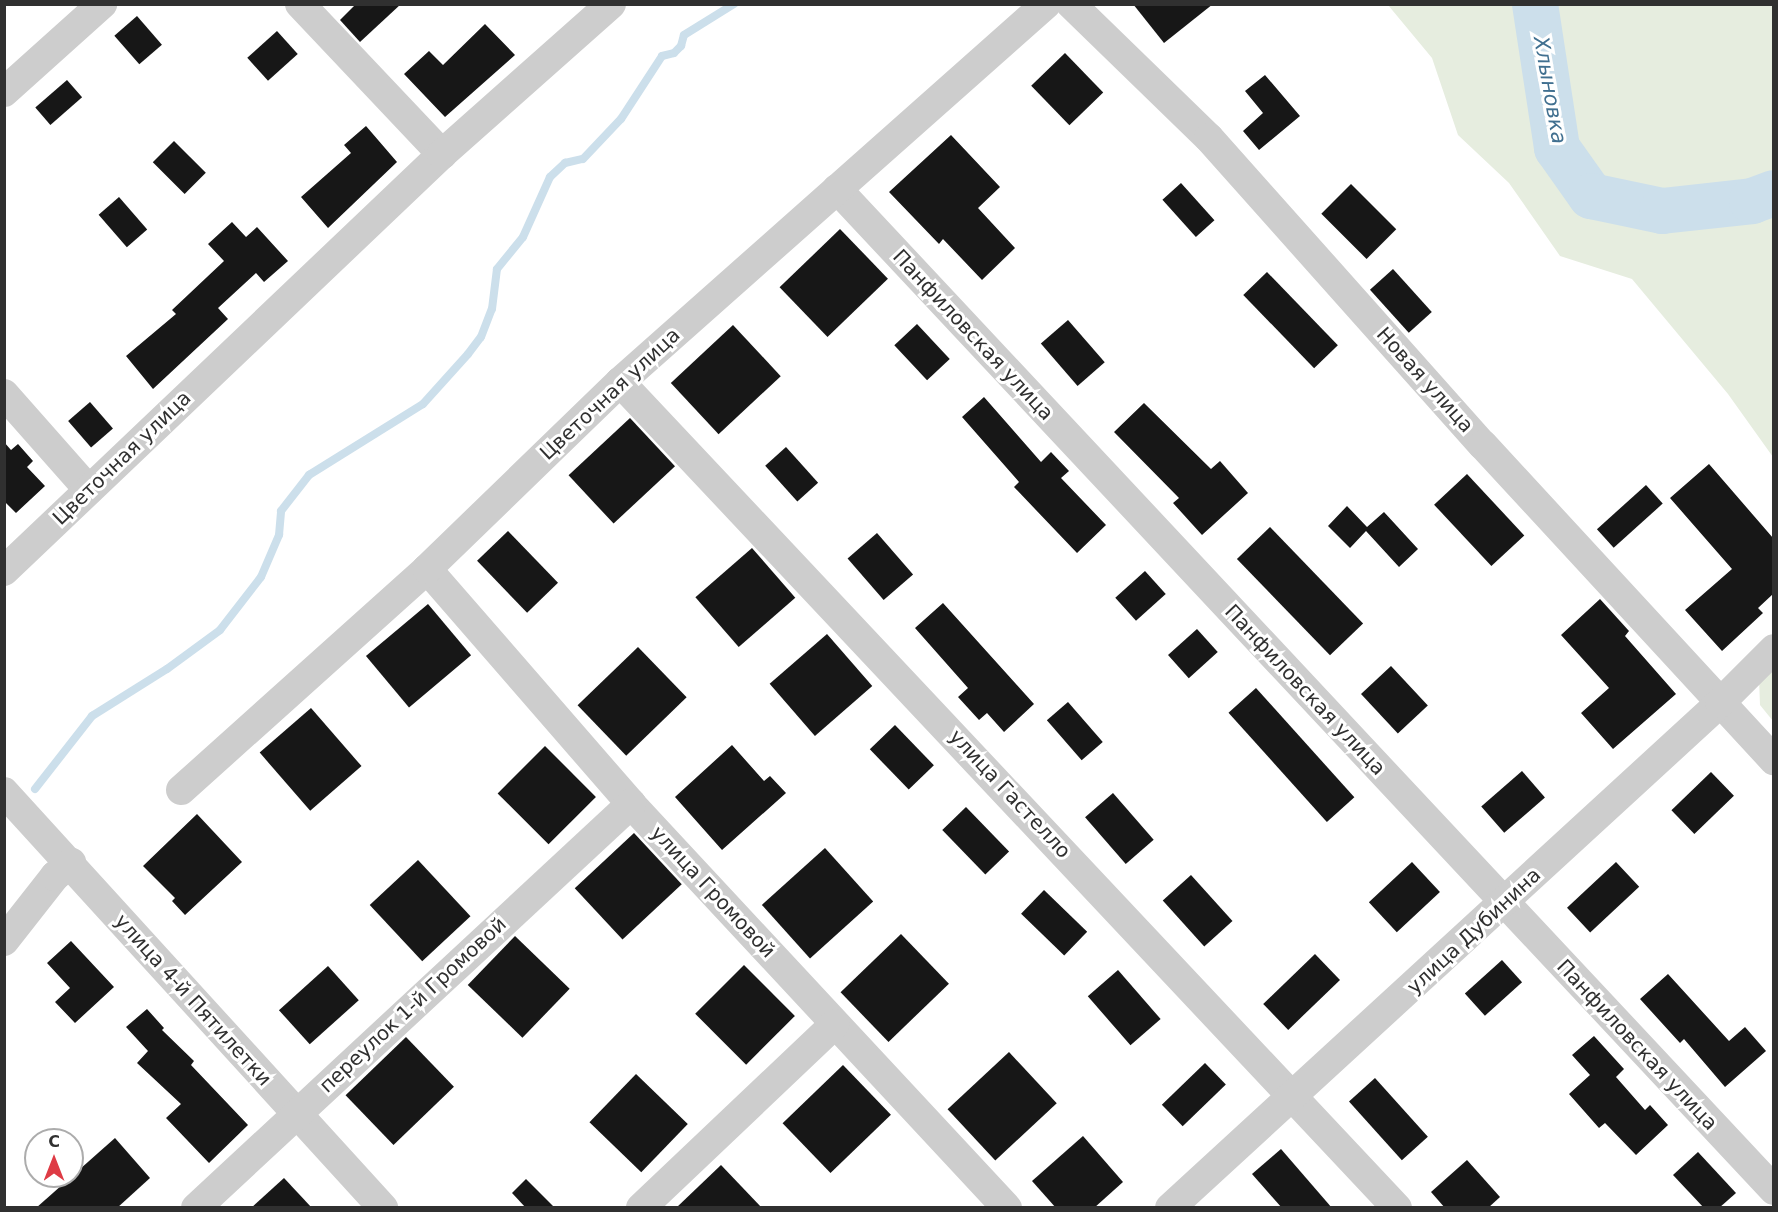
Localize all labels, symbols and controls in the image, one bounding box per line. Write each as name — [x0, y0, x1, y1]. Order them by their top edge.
water label: Хлыновка — [1528, 34, 1572, 146]
street label: Панфиловская улица — [888, 245, 1058, 425]
street label: Новая улица — [1372, 322, 1478, 438]
street label: Цветочная улица — [535, 323, 685, 465]
street label: Цветочная улица — [48, 386, 196, 530]
street label: Панфиловская улица — [1220, 600, 1390, 780]
street label: улица Гастелло — [944, 725, 1076, 863]
street label: улица Громовой — [646, 821, 780, 963]
street label: улица Дубинина — [1402, 863, 1546, 999]
street label: улица 4-й Пятилетки — [110, 909, 276, 1091]
street label: переулок 1-й Громовой — [315, 912, 511, 1098]
street label: Панфиловская улица — [1552, 955, 1722, 1135]
north arrow — [24, 1128, 84, 1188]
text: С — [48, 1132, 60, 1151]

